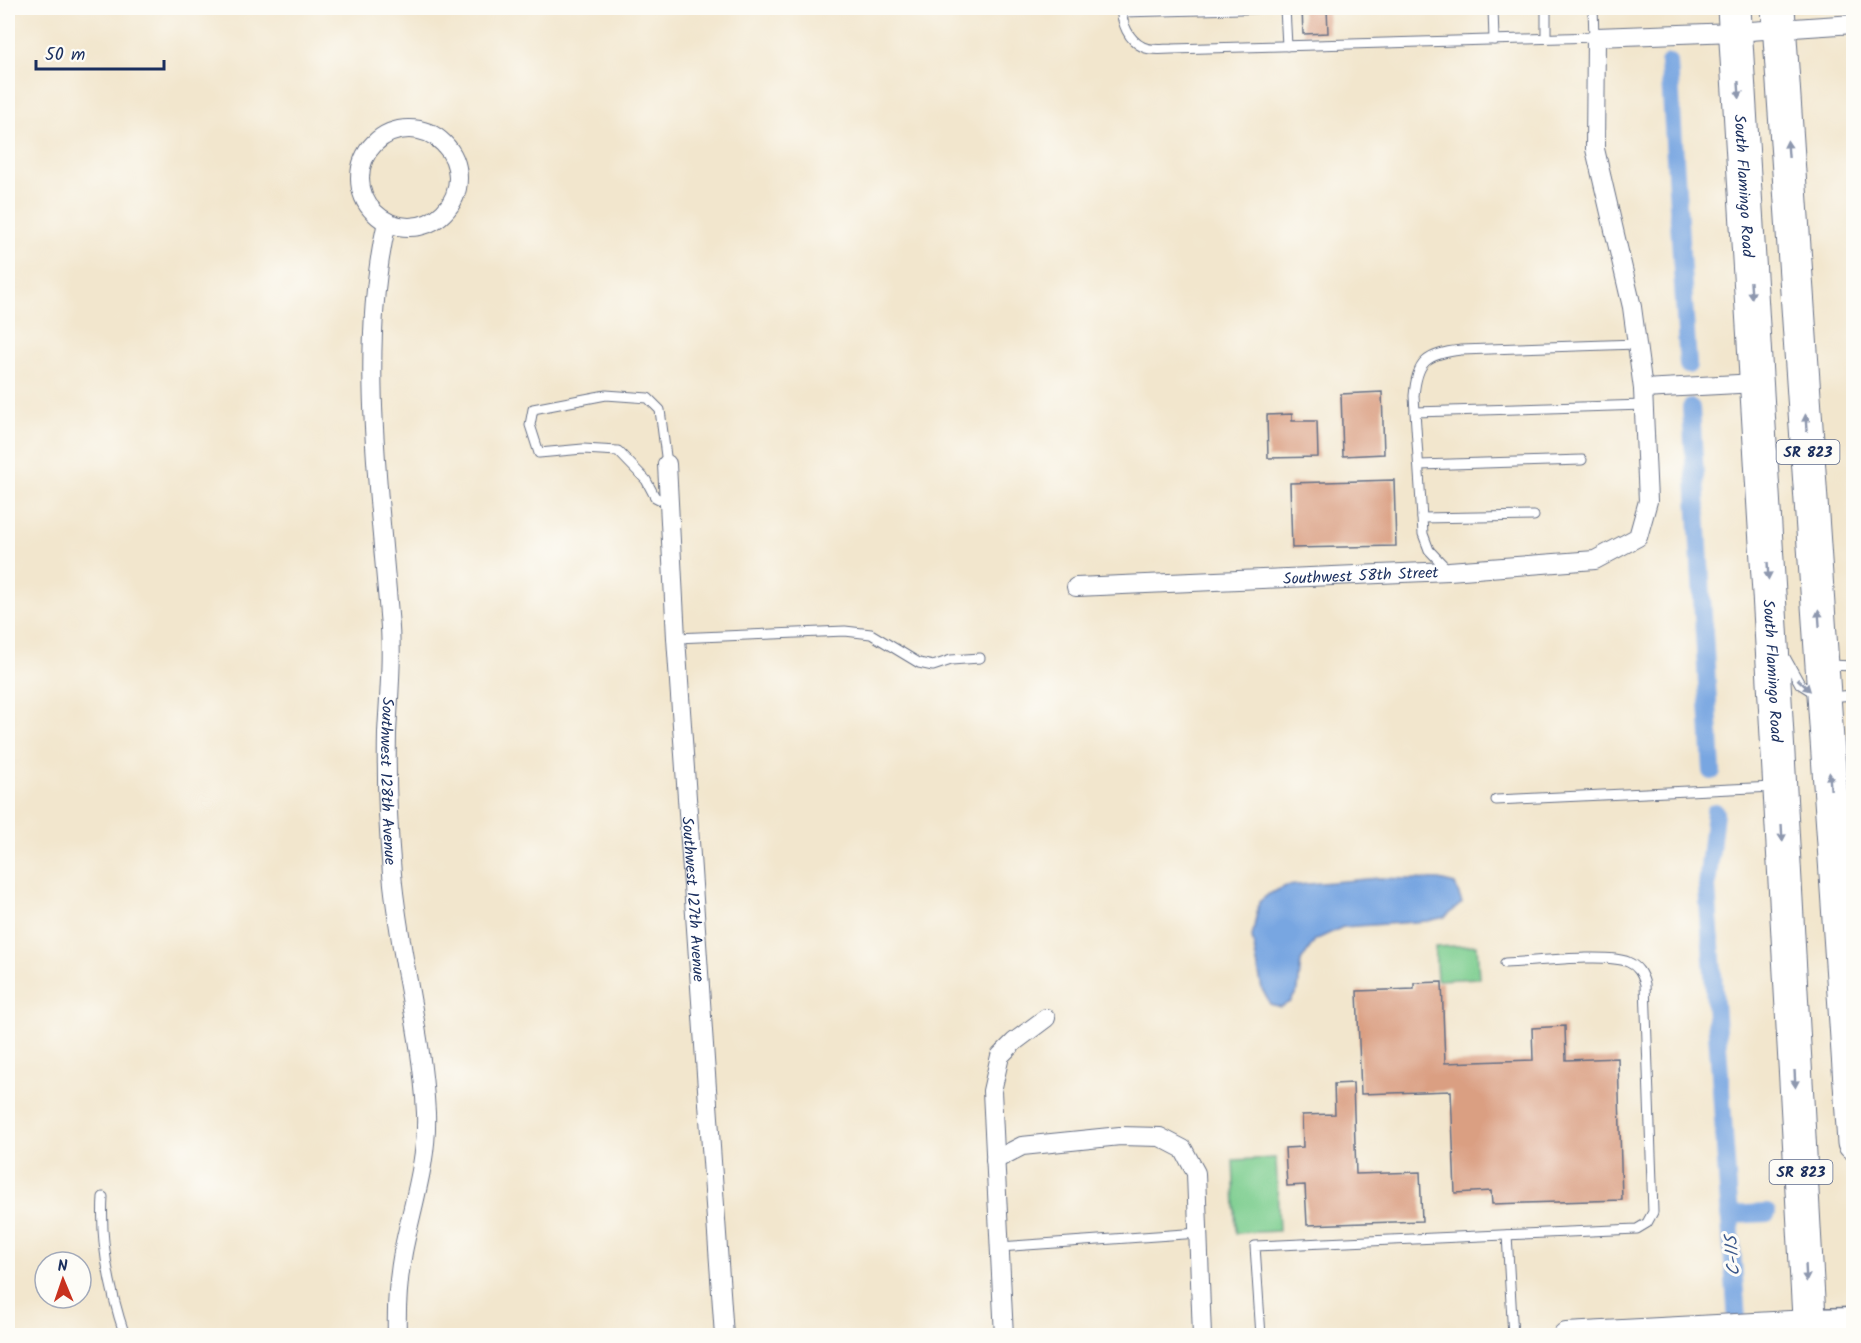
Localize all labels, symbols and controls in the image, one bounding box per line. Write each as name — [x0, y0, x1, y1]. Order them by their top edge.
scale bar — [36, 33, 164, 71]
text: 50 m — [45, 41, 85, 70]
one-way arrow — [1734, 81, 1743, 100]
street label: South Flamingo Road — [1726, 114, 1760, 259]
one-way arrow — [1783, 139, 1792, 158]
one-way arrow — [1746, 281, 1756, 300]
one-way arrow — [1801, 414, 1811, 433]
road number: SR 823 — [1776, 440, 1840, 464]
street label: Southwest 58th Street — [1282, 560, 1440, 592]
one-way arrow — [1763, 561, 1773, 580]
street label: South Flamingo Road — [1755, 599, 1788, 744]
one-way arrow — [1814, 608, 1824, 627]
one-way arrow — [1796, 678, 1811, 692]
street label: Southwest 128th Avenue — [373, 696, 402, 866]
one-way arrow — [1825, 772, 1834, 791]
street label: Southwest 127th Avenue — [674, 816, 711, 983]
one-way arrow — [1777, 823, 1786, 842]
one-way arrow — [1791, 1069, 1800, 1088]
road number: SR 823 — [1770, 1160, 1832, 1184]
water label: C-11S — [1717, 1232, 1749, 1277]
north arrow — [33, 1250, 93, 1310]
text: N — [57, 1254, 68, 1279]
one-way arrow — [1802, 1264, 1811, 1283]

